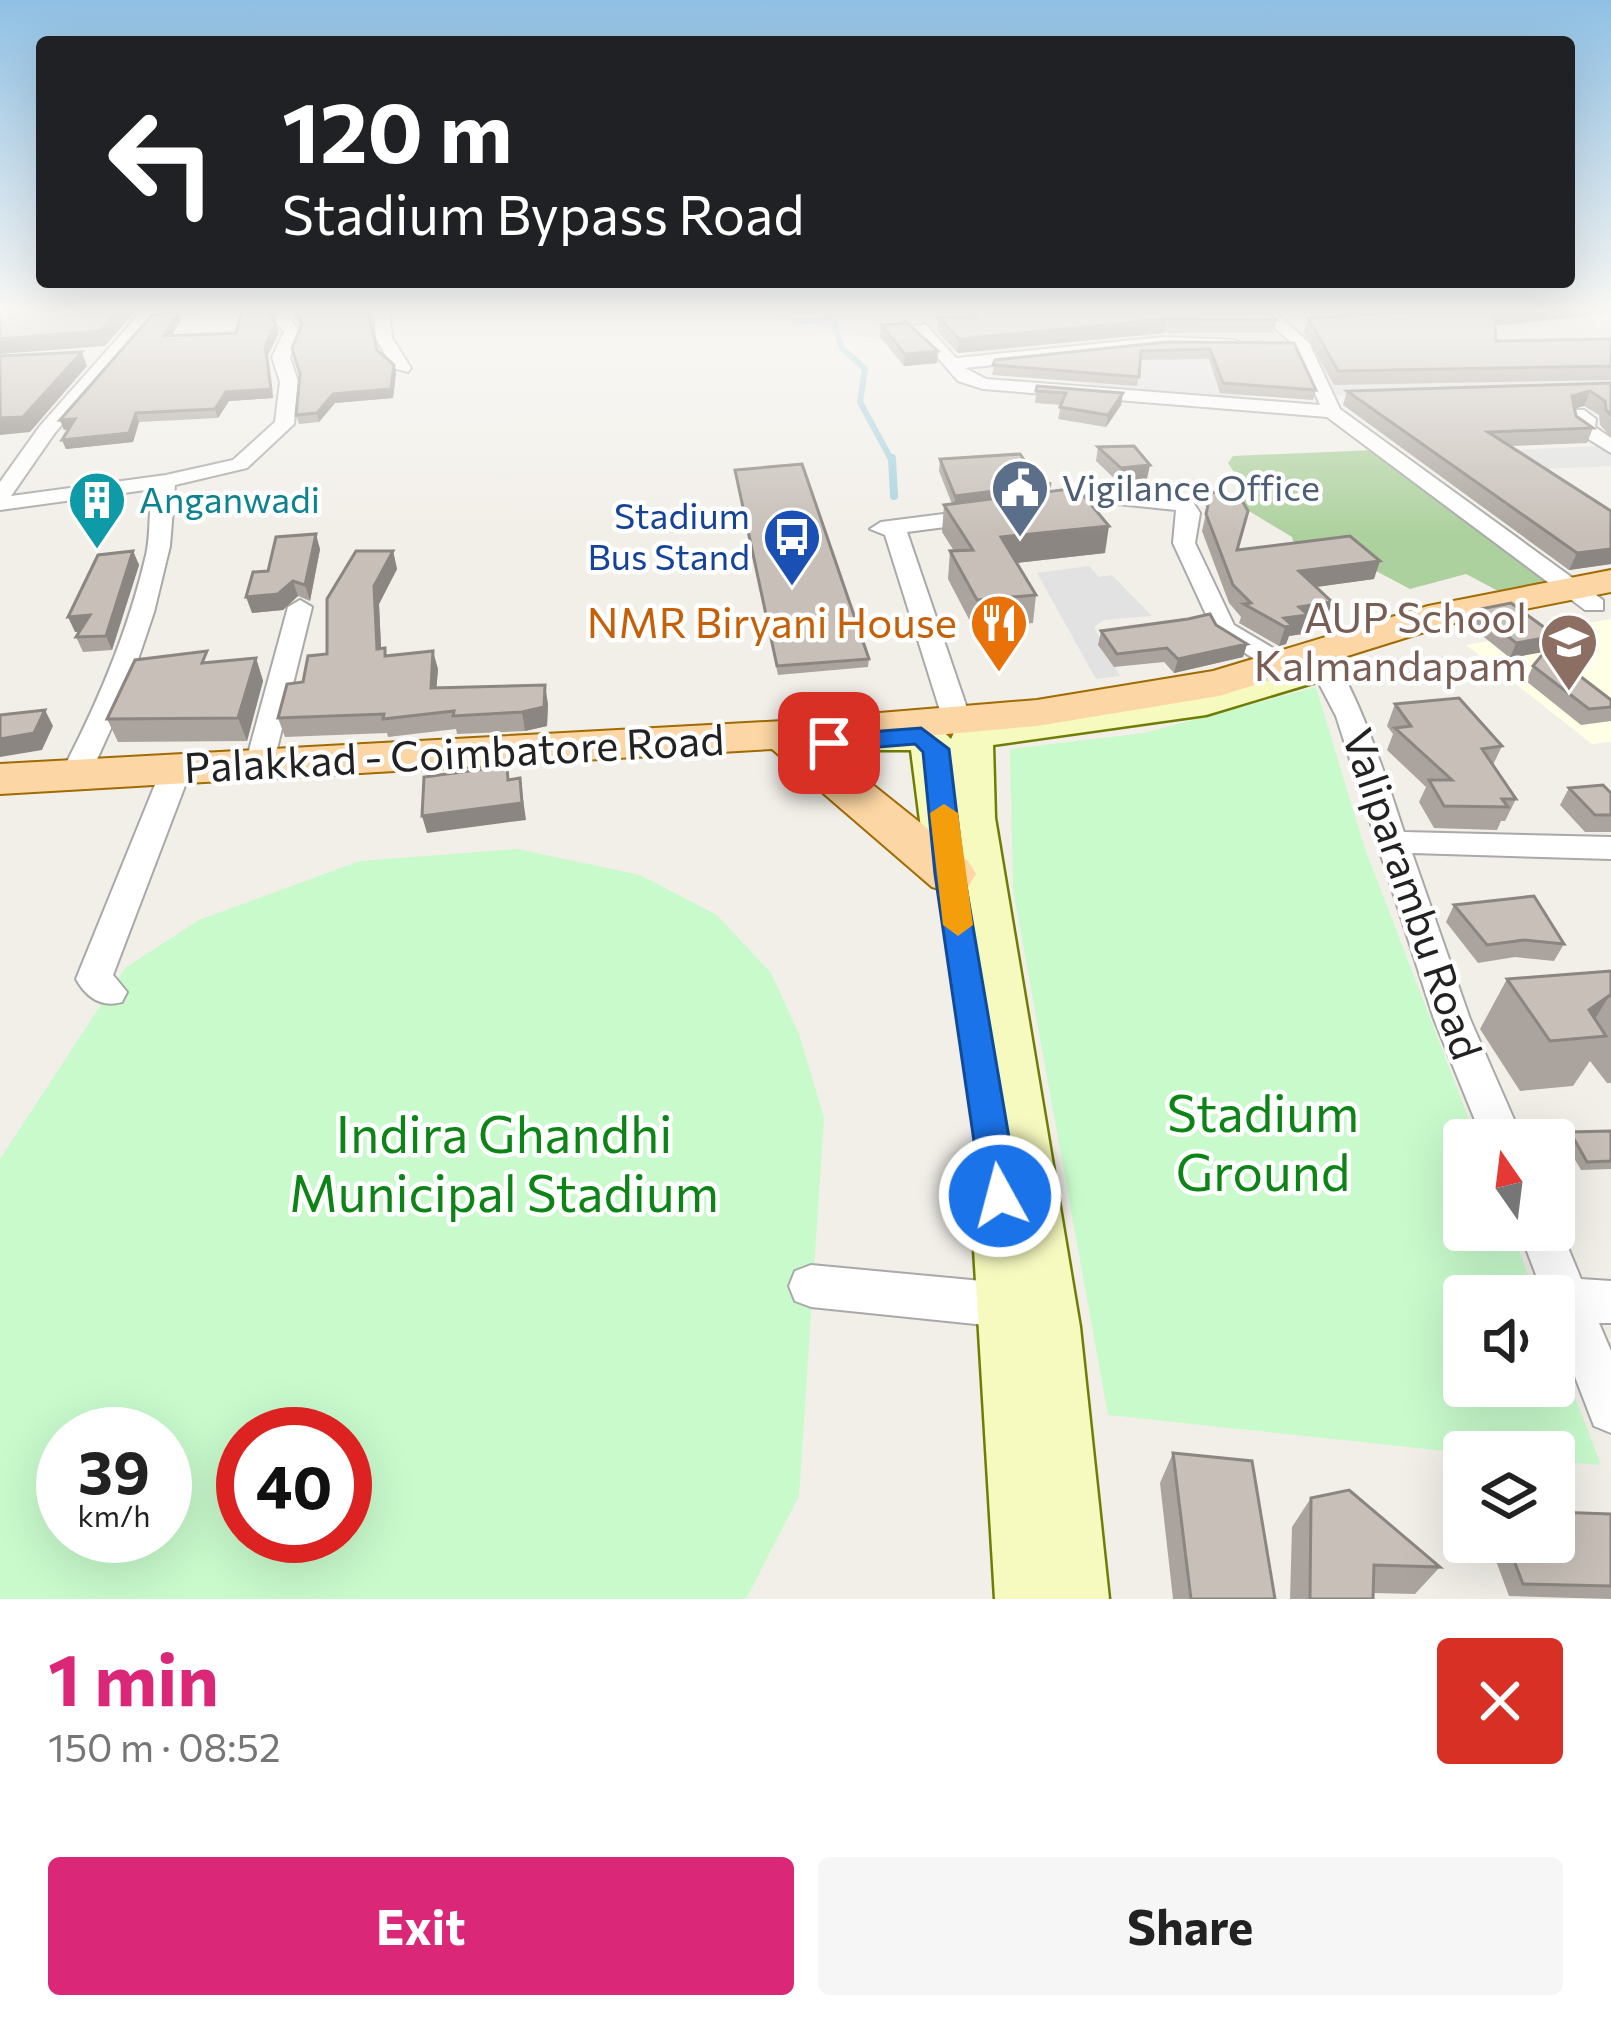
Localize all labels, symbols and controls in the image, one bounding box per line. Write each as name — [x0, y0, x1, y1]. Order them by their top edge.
text: 120 m — [282, 78, 512, 180]
icon: left — [84, 84, 240, 240]
text: Stadium Bypass Road — [282, 180, 804, 246]
public building icon: Vigilance Office — [989, 457, 1051, 539]
place label: Vigilance Office — [1062, 464, 1320, 508]
building icon: Anganwadi — [66, 469, 128, 551]
place label: Anganwadi — [139, 476, 320, 520]
place label: Stadium Bus Stand — [588, 492, 750, 577]
bus stop icon: Stadium Bus Stand — [761, 506, 823, 588]
place label: AUP School Kalmandapam — [1254, 590, 1527, 690]
restaurant icon: NMR Biryani House — [968, 592, 1030, 674]
place label: NMR Biryani House — [587, 595, 957, 647]
school or university icon: AUP School Kalmandapam — [1538, 611, 1600, 693]
pin — [778, 692, 880, 794]
icon: arrive — [796, 710, 862, 776]
street label: Palakkad - Coimbatore Road — [182, 712, 725, 792]
street label: Valiparambu Road — [1333, 721, 1495, 1066]
park label: Stadium Ground — [1167, 1080, 1359, 1202]
park label: Indira Ghandhi Municipal Stadium — [289, 1101, 719, 1223]
north arrow — [1443, 1119, 1575, 1251]
map controls — [1443, 1119, 1575, 1563]
position arrow — [937, 1133, 1063, 1259]
button: sound — [1443, 1275, 1575, 1407]
speed limit sign: 40 — [216, 1407, 372, 1563]
button: layers — [1443, 1431, 1575, 1563]
text: 39 — [78, 1433, 150, 1506]
text: km/h — [78, 1496, 150, 1533]
text: 1 min — [48, 1633, 219, 1721]
button: close — [1437, 1638, 1563, 1764]
text: 150 m · 08:52 — [48, 1722, 281, 1770]
button: Exit — [48, 1857, 794, 1995]
button: Share — [818, 1857, 1563, 1995]

